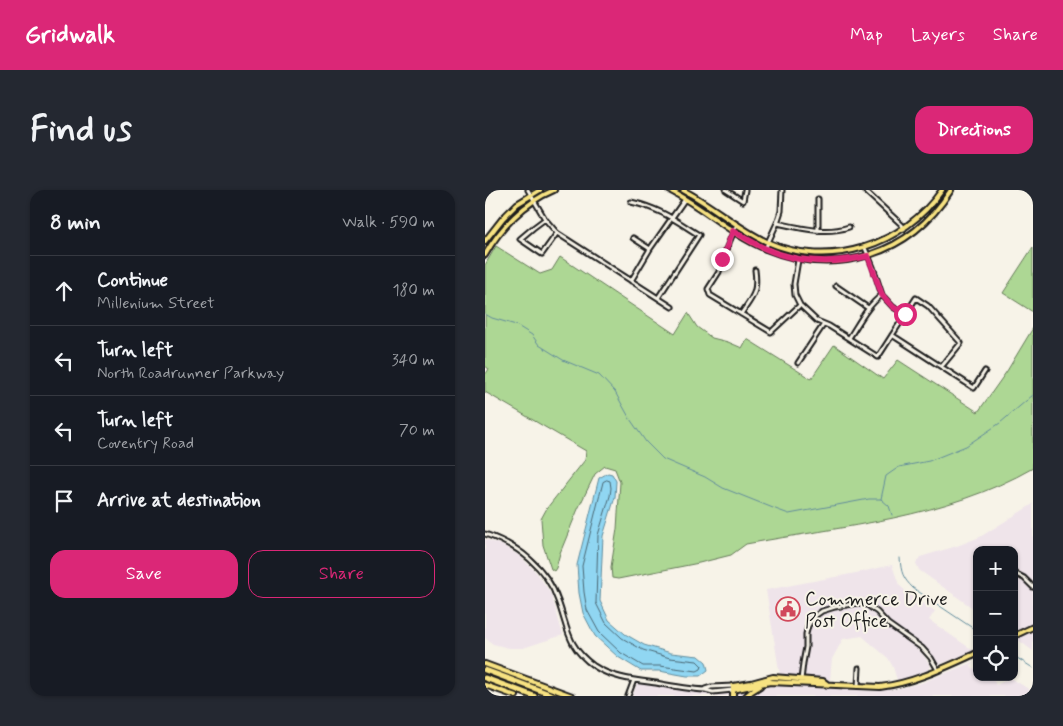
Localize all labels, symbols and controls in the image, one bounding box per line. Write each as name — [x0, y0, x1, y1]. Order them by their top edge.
text: Gridwalk — [25, 20, 115, 51]
text: Map — [850, 23, 883, 47]
text: Layers — [911, 23, 965, 47]
text: Share — [993, 23, 1038, 47]
button: Directions — [915, 106, 1033, 154]
text: Find us — [30, 107, 132, 153]
text: 8 min — [50, 209, 101, 237]
text: Walk · 590 m — [342, 212, 435, 233]
route end — [711, 248, 734, 271]
text: Continue — [97, 268, 168, 293]
icon: ahead — [50, 277, 78, 305]
text: 180 m — [392, 280, 435, 301]
text: Millenium Street — [97, 293, 215, 314]
route start — [894, 303, 917, 326]
text: Turn left — [97, 338, 173, 363]
icon: left — [50, 347, 78, 375]
text: 340 m — [391, 350, 435, 371]
text: North Roadrunner Parkway — [97, 363, 284, 384]
text: Turn left — [97, 408, 173, 433]
icon: left — [50, 417, 78, 445]
text: 70 m — [399, 420, 435, 441]
text: Coventry Road — [97, 433, 194, 454]
icon: arrive — [50, 487, 78, 515]
text: Arrive at destination — [97, 488, 261, 513]
map controls — [973, 546, 1018, 681]
button: + — [973, 546, 1018, 591]
button: Save — [50, 550, 238, 598]
button: Share — [248, 550, 435, 598]
place label: Commerce Drive Post Office — [805, 587, 948, 634]
button: − — [973, 591, 1018, 636]
public building icon: Commerce Drive Post Office — [775, 596, 801, 622]
button: locate — [973, 636, 1018, 681]

